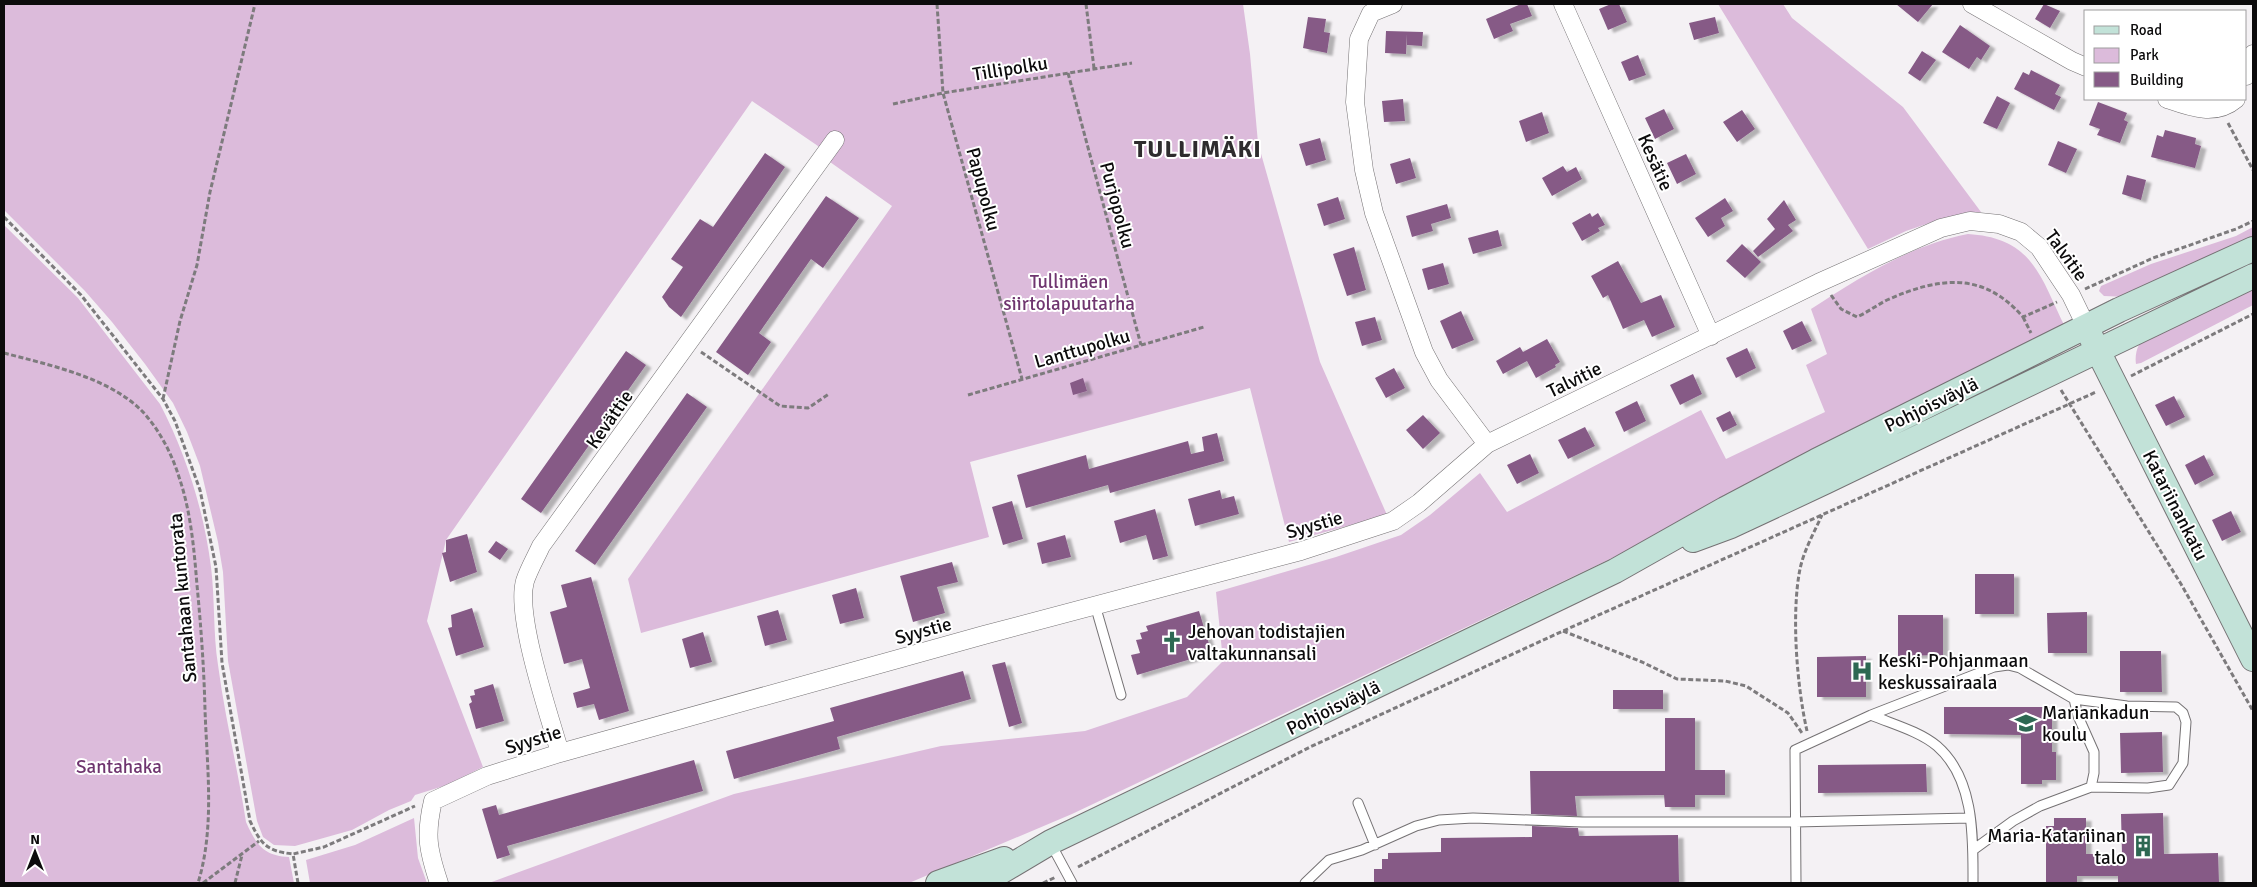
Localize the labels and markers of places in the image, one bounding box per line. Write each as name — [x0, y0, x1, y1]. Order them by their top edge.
place label: Jehovan todistajien valtakunnansali — [1188, 620, 1345, 666]
church icon: Jehovan todistajien valtakunnansali — [1159, 629, 1185, 655]
place label: Keski-Pohjanmaan keskussairaala — [1878, 649, 2029, 695]
hospital icon: Keski-Pohjanmaan keskussairaala — [1849, 658, 1875, 684]
place label: Mariankadun koulu — [2042, 701, 2149, 747]
school or university icon: Mariankadun koulu — [2013, 710, 2039, 736]
place label: Maria-Katariinan talo — [1987, 824, 2126, 870]
building icon: Maria-Katariinan talo — [2130, 833, 2156, 859]

